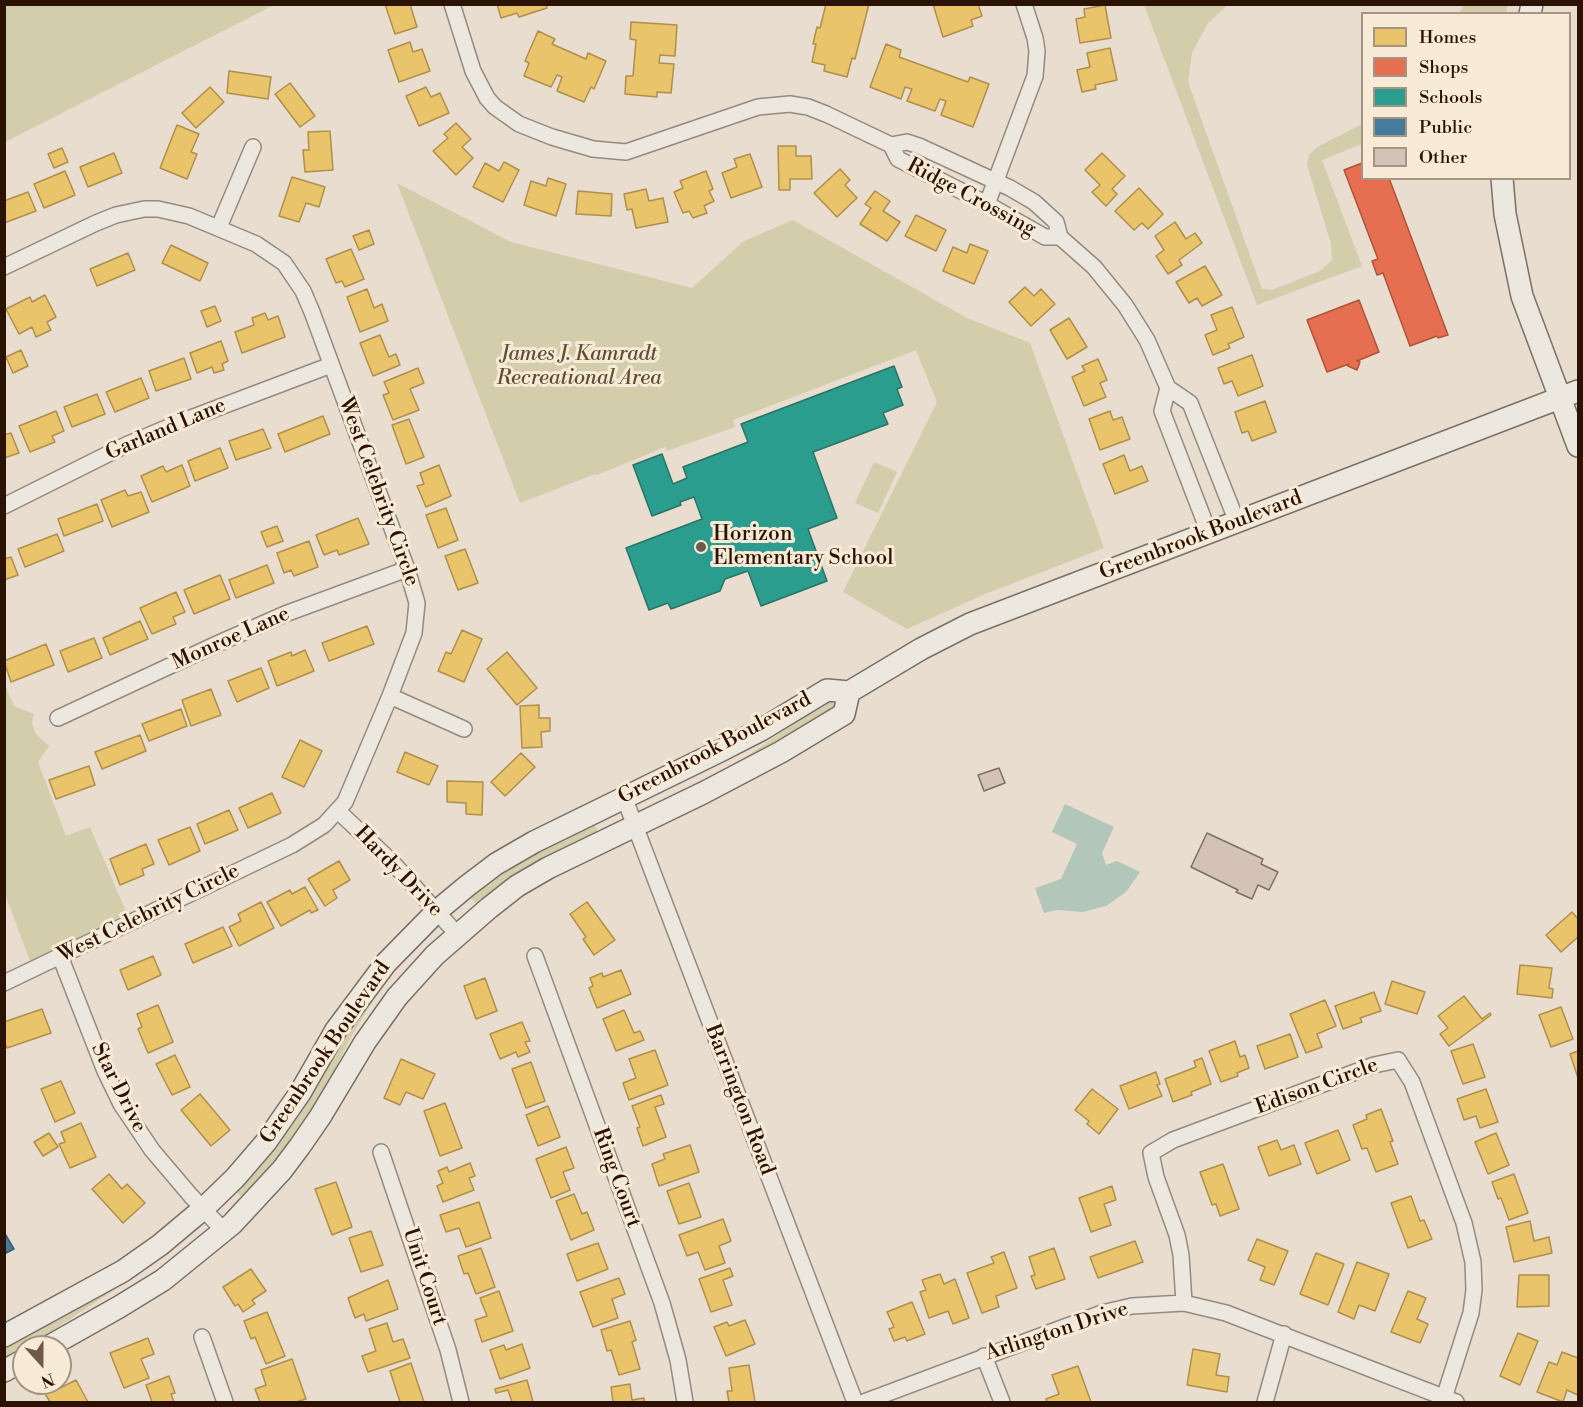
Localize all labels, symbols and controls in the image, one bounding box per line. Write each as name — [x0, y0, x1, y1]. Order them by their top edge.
legend — [1361, 12, 1571, 180]
text: Homes — [1419, 26, 1476, 49]
text: Shops — [1419, 56, 1468, 79]
text: Schools — [1419, 86, 1482, 109]
text: Public — [1419, 116, 1472, 139]
text: Other — [1419, 146, 1467, 169]
street label: Ridge Crossing — [902, 153, 1040, 243]
park label: James J. Kamradt Recreational Area — [496, 342, 662, 392]
street label: Garland Lane — [102, 393, 230, 467]
street label: West Celebrity Circle — [332, 394, 424, 590]
street label: Greenbrook Boulevard — [1096, 486, 1306, 586]
place label: Horizon Elementary School — [713, 522, 893, 572]
marker: Horizon Elementary School — [694, 540, 708, 554]
street label: Monroe Lane — [168, 602, 294, 676]
street label: Greenbrook Boulevard — [614, 687, 816, 811]
street label: Hardy Drive — [348, 821, 448, 923]
street label: West Celebrity Circle — [54, 859, 244, 969]
street label: Greenbrook Boulevard — [255, 957, 397, 1149]
street label: Barrington Road — [699, 1021, 779, 1179]
street label: Star Drive — [85, 1039, 151, 1137]
street label: Edison Circle — [1252, 1053, 1382, 1121]
street label: Ring Court — [586, 1125, 646, 1231]
street label: Unit Court — [396, 1225, 452, 1329]
street label: Arlington Drive — [982, 1297, 1132, 1367]
north arrow — [12, 1335, 72, 1395]
text: N — [38, 1368, 57, 1392]

